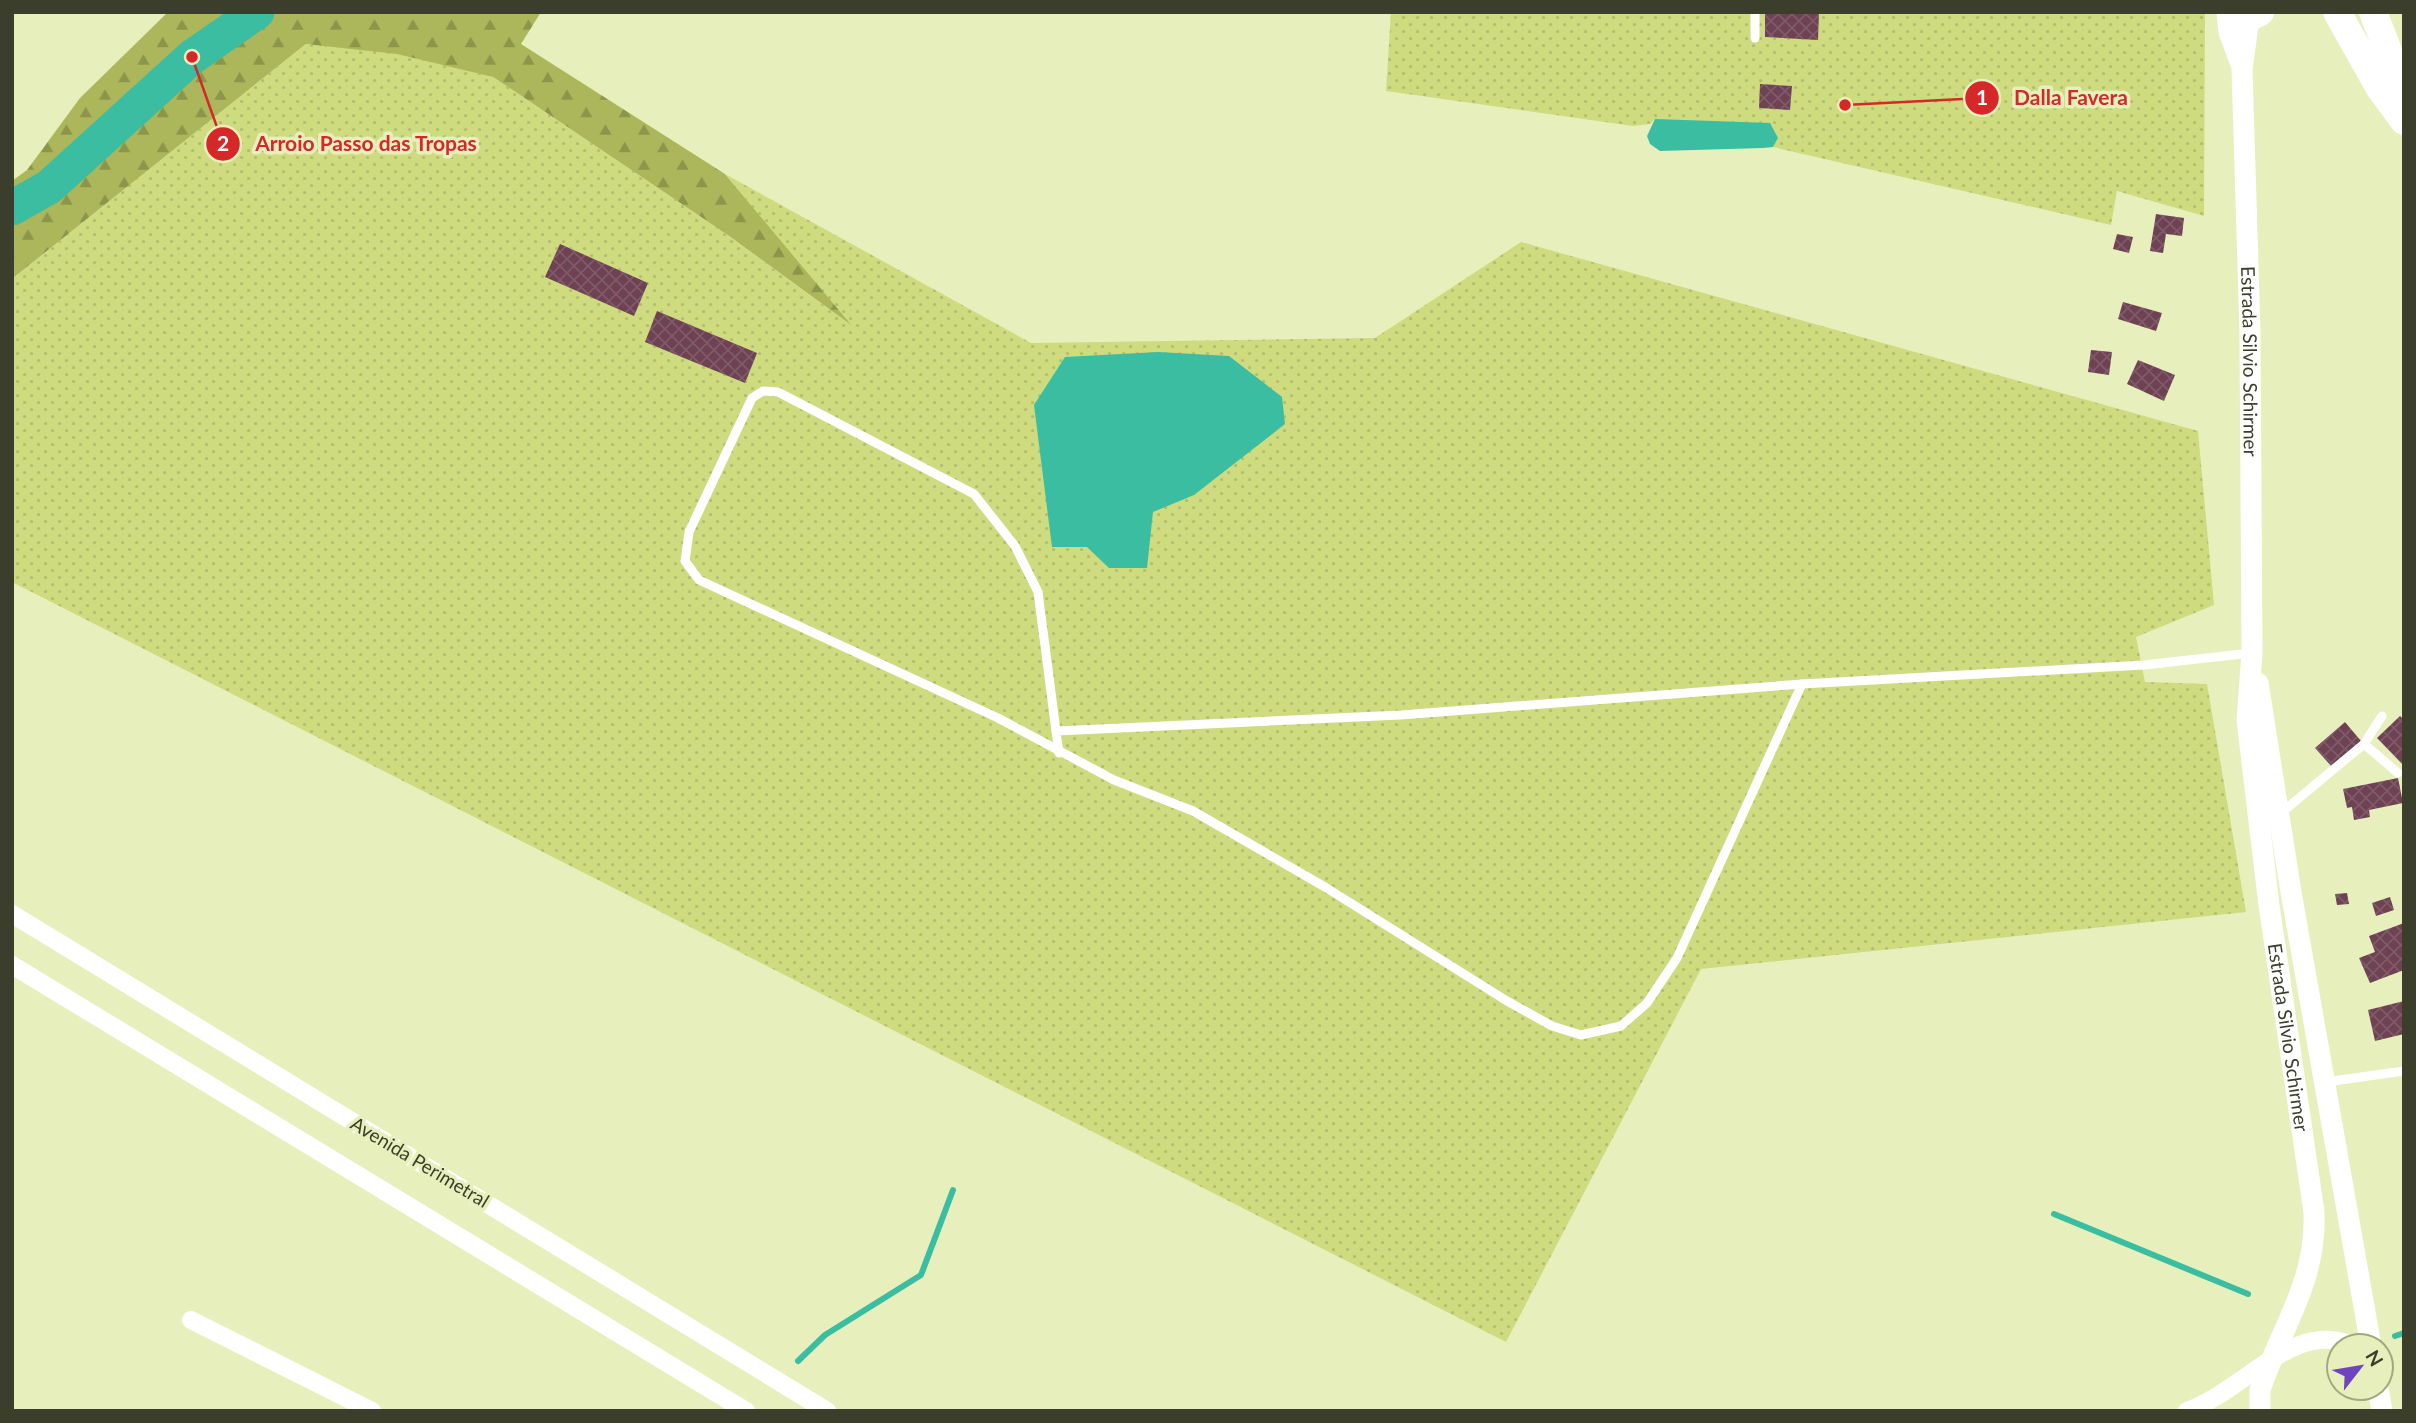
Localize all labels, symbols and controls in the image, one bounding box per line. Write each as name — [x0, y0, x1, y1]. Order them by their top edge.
callout: Dalla Favera — [1965, 77, 2141, 119]
text: 1 — [1976, 84, 1988, 109]
text: Dalla Favera — [2014, 84, 2128, 109]
callout: Arroio Passo das Tropas — [206, 123, 491, 165]
text: 2 — [217, 130, 229, 155]
text: Arroio Passo das Tropas — [254, 130, 477, 155]
street label: Estrada Silvio Schirmer — [2237, 266, 2263, 457]
street label: Estrada Silvio Schirmer — [2264, 941, 2314, 1133]
street label: Avenida Perimetral — [347, 1111, 494, 1212]
north arrow — [2325, 1332, 2395, 1402]
text: N — [2361, 1346, 2389, 1370]

